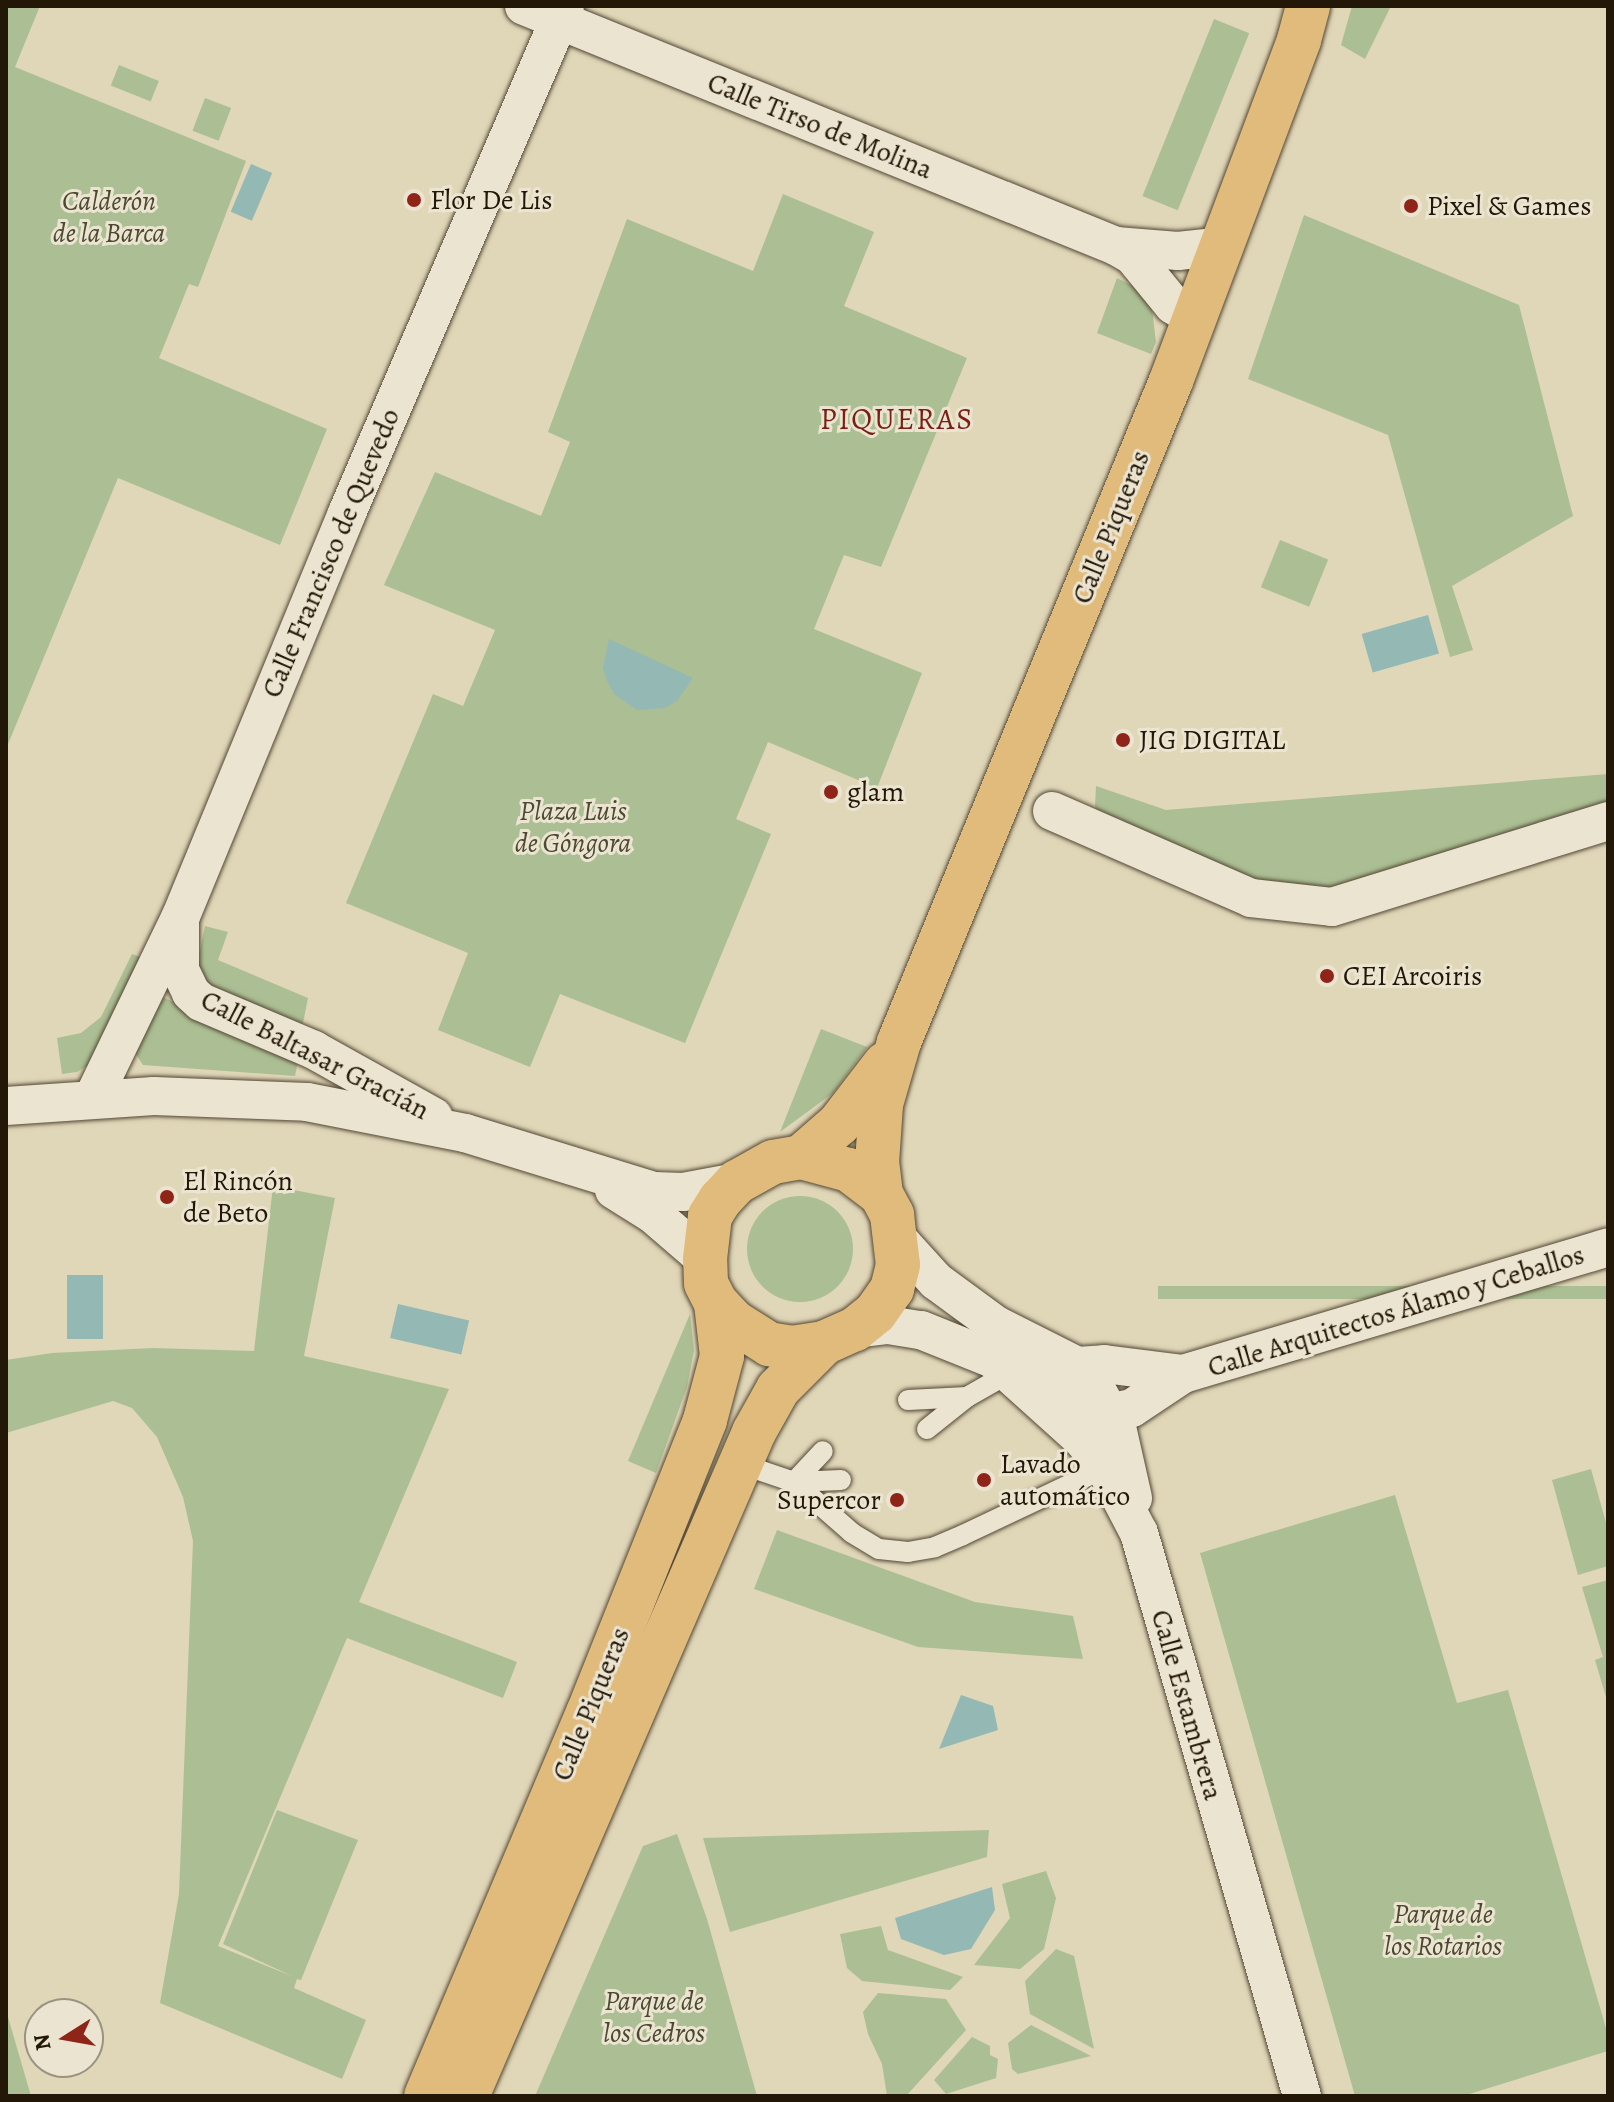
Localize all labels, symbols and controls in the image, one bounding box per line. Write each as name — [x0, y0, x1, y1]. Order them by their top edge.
street label: Calle Tirso de Molina — [703, 66, 937, 186]
place label: Flor De Lis — [430, 183, 552, 217]
park label: Calderón de la Barca — [53, 184, 165, 250]
place label: Pixel & Games — [1427, 189, 1591, 223]
marker: Flor De Lis — [405, 191, 423, 209]
marker: Pixel & Games — [1402, 197, 1420, 215]
district label: PIQUERAS — [820, 401, 974, 437]
street label: Calle Francisco de Quevedo — [255, 403, 407, 703]
street label: Calle Piqueras — [1065, 445, 1157, 609]
place label: JIG DIGITAL — [1139, 723, 1285, 757]
marker: JIG DIGITAL — [1114, 731, 1132, 749]
place label: glam — [847, 775, 904, 809]
marker: glam — [822, 783, 840, 801]
park label: Plaza Luis de Góngora — [515, 794, 631, 860]
place label: CEI Arcoiris — [1343, 959, 1482, 993]
marker: CEI Arcoiris — [1318, 967, 1336, 985]
street label: Calle Baltasar Gracián — [195, 983, 435, 1127]
place label: El Rincón de Beto — [183, 1164, 293, 1230]
marker: El Rincón de Beto — [158, 1188, 176, 1206]
street label: Calle Arquitectos Álamo y Ceballos — [1204, 1238, 1588, 1384]
place label: Lavado automático — [1000, 1447, 1130, 1513]
marker: Lavado automático — [975, 1471, 993, 1489]
place label: Supercor — [777, 1483, 881, 1517]
marker: Supercor — [888, 1491, 906, 1509]
street label: Calle Estambrera — [1144, 1606, 1230, 1804]
street label: Calle Piqueras — [545, 1622, 637, 1786]
park label: Parque de los Rotarios — [1384, 1897, 1502, 1963]
park label: Parque de los Cedros — [603, 1984, 705, 2050]
north arrow — [24, 1998, 104, 2078]
text: N — [26, 2031, 59, 2053]

